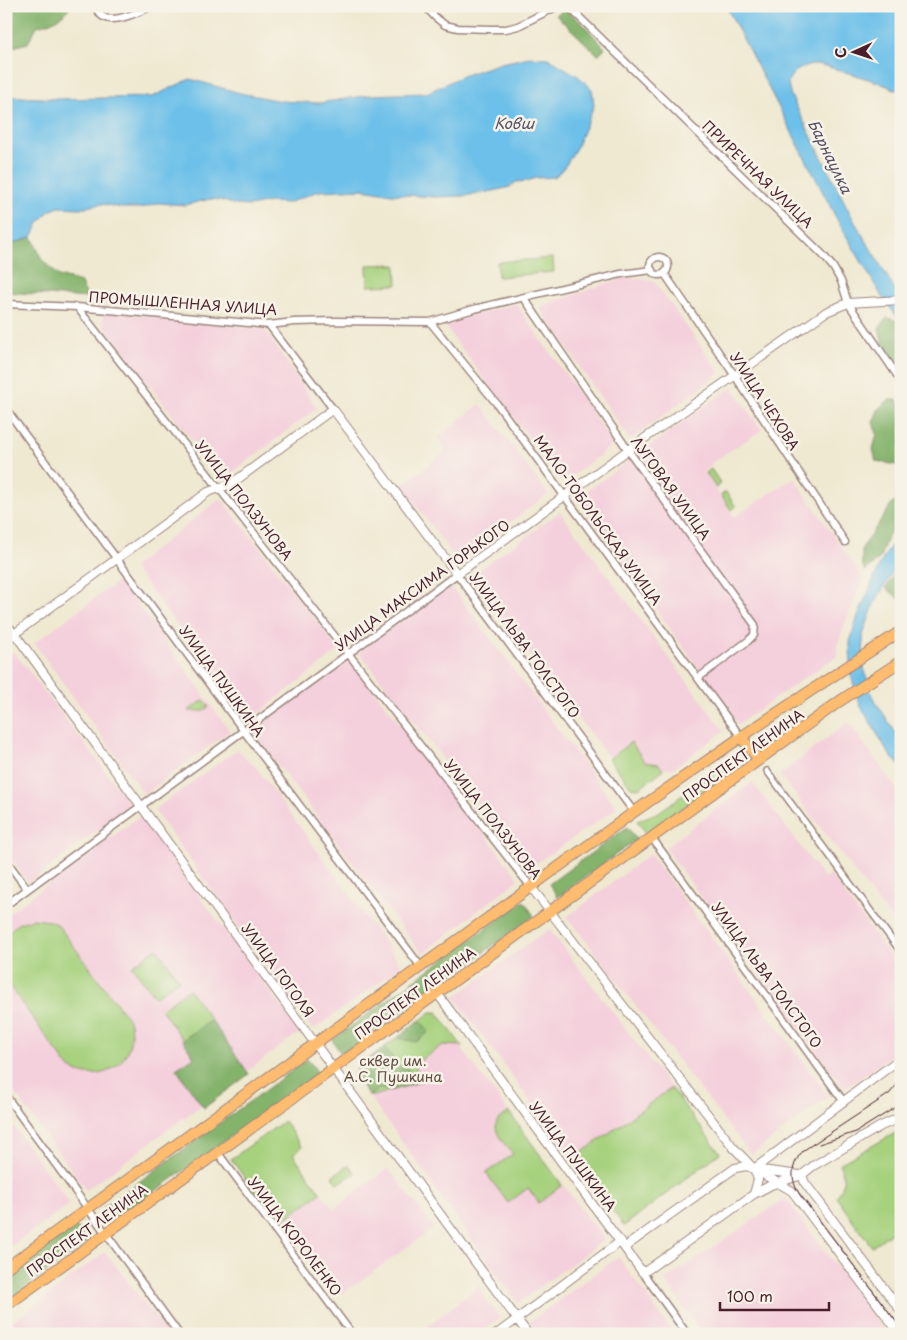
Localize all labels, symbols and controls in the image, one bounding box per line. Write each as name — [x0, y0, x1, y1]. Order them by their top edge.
north arrow — [830, 28, 880, 78]
text: С — [830, 47, 851, 59]
water label: Ковш — [494, 111, 535, 134]
street label: ПРИРЕЧНАЯ УЛИЦА — [698, 115, 818, 233]
water label: Барнаулка — [803, 115, 859, 198]
street label: ПРОМЫШЛЕННАЯ УЛИЦА — [88, 286, 278, 320]
street label: УЛИЦА ЧЕХОВА — [725, 348, 805, 454]
street label: МАЛО-ТОБОЛЬСКАЯ УЛИЦА — [529, 431, 667, 610]
street label: ЛУГОВАЯ УЛИЦА — [626, 432, 716, 544]
street label: УЛИЦА ПОЛЗУНОВА — [190, 435, 298, 565]
street label: УЛИЦА МАКСИМА ГОРЬКОГО — [330, 514, 514, 656]
street label: УЛИЦА ЛЬВА ТОЛСТОГО — [465, 568, 585, 722]
street label: УЛИЦА ПУШКИНА — [174, 621, 270, 741]
street label: ПРОСПЕКТ ЛЕНИНА — [678, 703, 808, 806]
street label: УЛИЦА ПОЛЗУНОВА — [439, 754, 547, 884]
street label: УЛИЦА ЛЬВА ТОЛСТОГО — [707, 898, 827, 1052]
street label: УЛИЦА ГОГОЛЯ — [237, 919, 319, 1021]
street label: ПРОСПЕКТ ЛЕНИНА — [350, 941, 480, 1044]
park label: сквер им. А.С. Пушкина — [344, 1050, 443, 1087]
street label: УЛИЦА ПУШКИНА — [525, 1097, 622, 1216]
street label: УЛИЦА КОРОЛЕНКО — [243, 1172, 347, 1300]
street label: ПРОСПЕКТ ЛЕНИНА — [22, 1178, 152, 1281]
scale bar — [720, 1280, 828, 1312]
text: 100 m — [727, 1284, 773, 1307]

